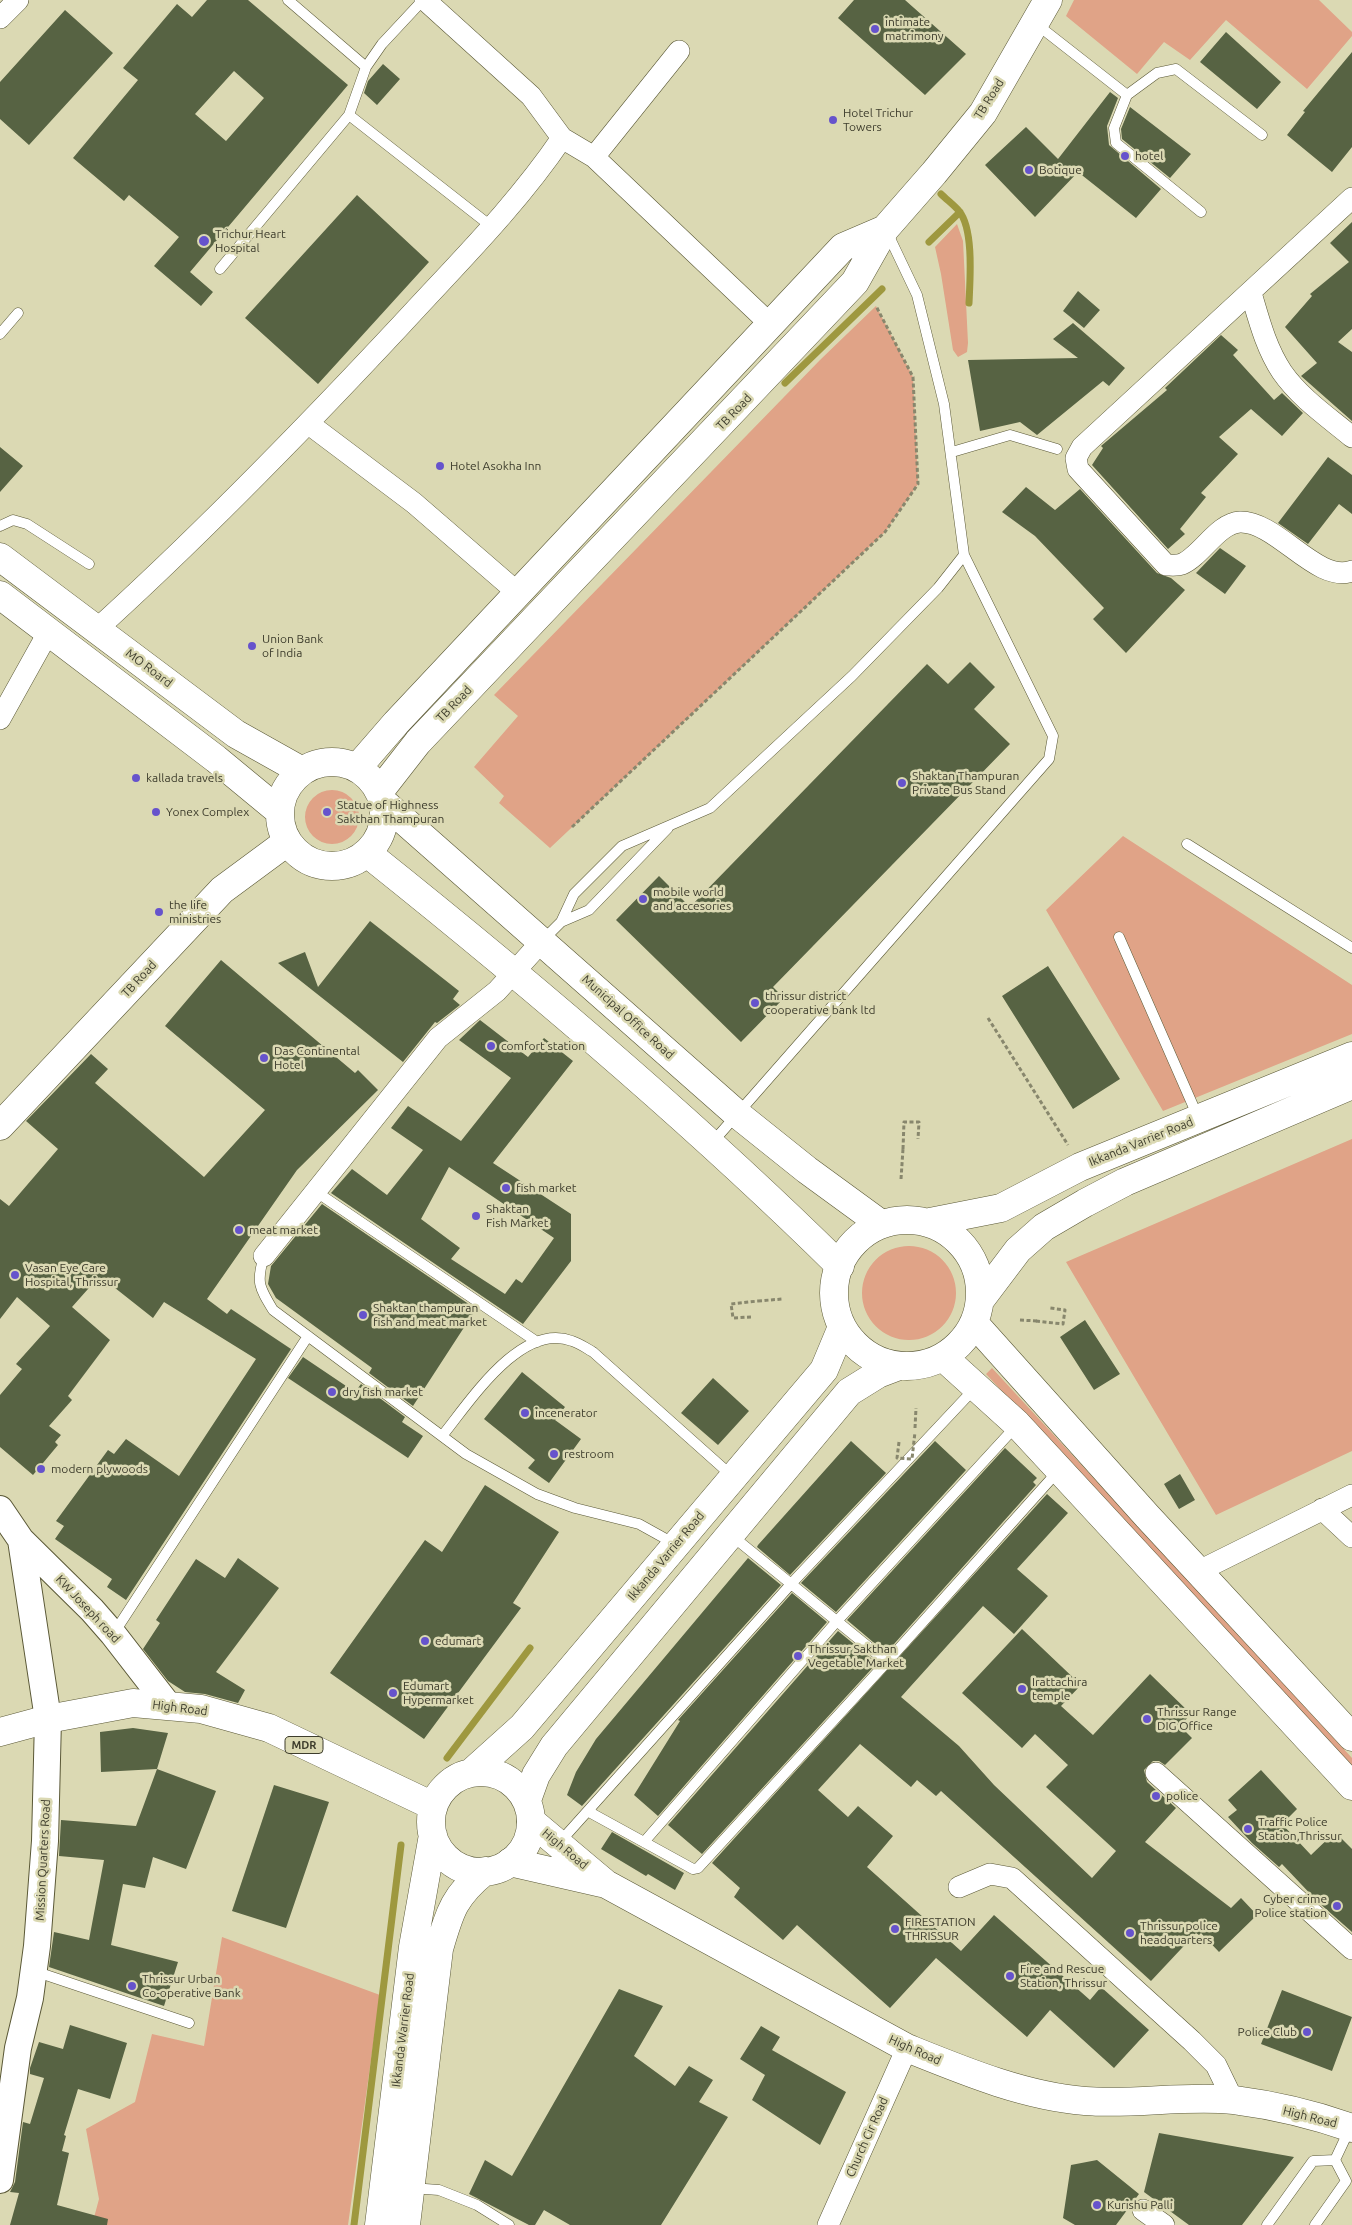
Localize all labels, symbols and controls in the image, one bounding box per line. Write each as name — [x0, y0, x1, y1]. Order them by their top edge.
place label: intimate matrimony — [885, 15, 944, 43]
marker: intimate matrimony — [869, 23, 881, 35]
street label: TB Road — [971, 76, 1007, 122]
place label: Hotel Trichur Towers — [843, 106, 913, 134]
marker: Hotel Trichur Towers — [827, 114, 839, 126]
place label: hotel — [1135, 149, 1163, 163]
marker: hotel — [1119, 150, 1131, 162]
place label: Botique — [1039, 163, 1082, 177]
marker: Botique — [1023, 164, 1035, 176]
place label: Trichur Heart Hospital — [215, 227, 286, 255]
marker: Trichur Heart Hospital — [197, 234, 211, 248]
street label: TB Road — [713, 391, 755, 433]
place label: Hotel Asokha Inn — [450, 459, 541, 473]
marker: Hotel Asokha Inn — [434, 460, 446, 472]
place label: Union Bank of India — [262, 632, 323, 660]
marker: Union Bank of India — [246, 640, 258, 652]
street label: MO Roard — [123, 646, 175, 690]
street label: TB Road — [433, 683, 475, 725]
place label: Shaktan Thampuran Private Bus Stand — [912, 769, 1019, 797]
place label: kallada travels — [146, 771, 223, 785]
marker: kallada travels — [130, 772, 142, 784]
marker: Shaktan Thampuran Private Bus Stand — [896, 777, 908, 789]
place label: Statue of Highness Sakthan Thampuran — [337, 798, 444, 826]
place label: Yonex Complex — [166, 805, 249, 819]
marker: Yonex Complex — [150, 806, 162, 818]
marker: Statue of Highness Sakthan Thampuran — [321, 806, 333, 818]
place label: mobile world and accesories — [653, 885, 731, 913]
marker: mobile world and accesories — [637, 893, 649, 905]
place label: the life ministries — [169, 898, 221, 926]
marker: the life ministries — [153, 906, 165, 918]
street label: TB Road — [118, 958, 160, 1000]
street label: Municipal Office Road — [579, 972, 677, 1062]
place label: thrissur district cooperative bank ltd — [765, 989, 875, 1017]
marker: thrissur district cooperative bank ltd — [749, 997, 761, 1009]
place label: comfort station — [501, 1039, 585, 1053]
marker: comfort station — [485, 1040, 497, 1052]
place label: Das Continental Hotel — [274, 1044, 360, 1072]
marker: Das Continental Hotel — [258, 1052, 270, 1064]
street label: Ikkanda Varrier Road — [1087, 1114, 1195, 1170]
place label: fish market — [516, 1181, 577, 1195]
marker: fish market — [500, 1182, 512, 1194]
place label: Shaktan Fish Market — [486, 1202, 548, 1230]
marker: Shaktan Fish Market — [470, 1210, 482, 1222]
place label: meat market — [249, 1223, 318, 1237]
marker: meat market — [233, 1224, 245, 1236]
place label: Vasan Eye Care Hospital, Thrissur — [25, 1261, 118, 1289]
marker: Vasan Eye Care Hospital, Thrissur — [9, 1269, 21, 1281]
place label: Shaktan thampuran fish and meat market — [373, 1301, 487, 1329]
marker: Shaktan thampuran fish and meat market — [357, 1309, 369, 1321]
place label: dry fish market — [342, 1385, 423, 1399]
marker: dry fish market — [326, 1386, 338, 1398]
place label: incenerator — [535, 1406, 597, 1420]
marker: incenerator — [519, 1407, 531, 1419]
place label: restroom — [564, 1447, 614, 1461]
marker: restroom — [548, 1448, 560, 1460]
place label: modern plywoods — [51, 1462, 148, 1476]
marker: modern plywoods — [35, 1463, 47, 1475]
street label: Ikkanda Varrier Road — [625, 1509, 707, 1603]
street label: KW Joseph road — [53, 1572, 123, 1646]
place label: edumart — [435, 1634, 481, 1648]
marker: edumart — [419, 1635, 431, 1647]
place label: Thrissur Sakthan Vegetable Market — [808, 1642, 904, 1670]
marker: Thrissur Sakthan Vegetable Market — [792, 1650, 804, 1662]
place label: Irattachira temple — [1032, 1675, 1087, 1703]
place label: Edumart Hypermarket — [403, 1679, 474, 1707]
marker: Irattachira temple — [1016, 1683, 1028, 1695]
marker: Edumart Hypermarket — [387, 1687, 399, 1699]
street label: High Road — [152, 1697, 208, 1719]
place label: Thrissur Range DIG Office — [1157, 1705, 1237, 1733]
marker: Thrissur Range DIG Office — [1141, 1713, 1153, 1725]
road number: MDR — [285, 1736, 323, 1754]
place label: police — [1166, 1789, 1198, 1803]
marker: police — [1150, 1790, 1162, 1802]
street label: Mission Quarters Road — [33, 1799, 53, 1921]
place label: Traffic Police Station,Thrissur — [1258, 1815, 1342, 1843]
marker: Traffic Police Station,Thrissur — [1242, 1823, 1254, 1835]
street label: High Road — [539, 1826, 591, 1872]
place label: Cyber crime Police station — [1254, 1892, 1327, 1920]
marker: Cyber crime Police station — [1331, 1900, 1343, 1912]
place label: FIRESTATION THRISSUR — [905, 1915, 976, 1943]
place label: Thrissur police headquarters — [1140, 1919, 1218, 1947]
marker: FIRESTATION THRISSUR — [889, 1923, 901, 1935]
marker: Thrissur police headquarters — [1124, 1927, 1136, 1939]
place label: Fire and Rescue Station, Thrissur — [1020, 1962, 1107, 1990]
marker: Fire and Rescue Station, Thrissur — [1004, 1970, 1016, 1982]
place label: Thrissur Urban Co-operative Bank — [142, 1972, 241, 2000]
street label: Ikkanda Warrier Road — [389, 1972, 417, 2088]
marker: Thrissur Urban Co-operative Bank — [126, 1980, 138, 1992]
place label: Police Club — [1238, 2025, 1297, 2039]
marker: Police Club — [1301, 2026, 1313, 2038]
street label: High Road — [887, 2032, 943, 2068]
street label: Church Cir Road — [843, 2095, 891, 2179]
street label: High Road — [1281, 2103, 1339, 2131]
place label: Kurishu Palli — [1107, 2198, 1173, 2212]
marker: Kurishu Palli — [1091, 2199, 1103, 2211]

